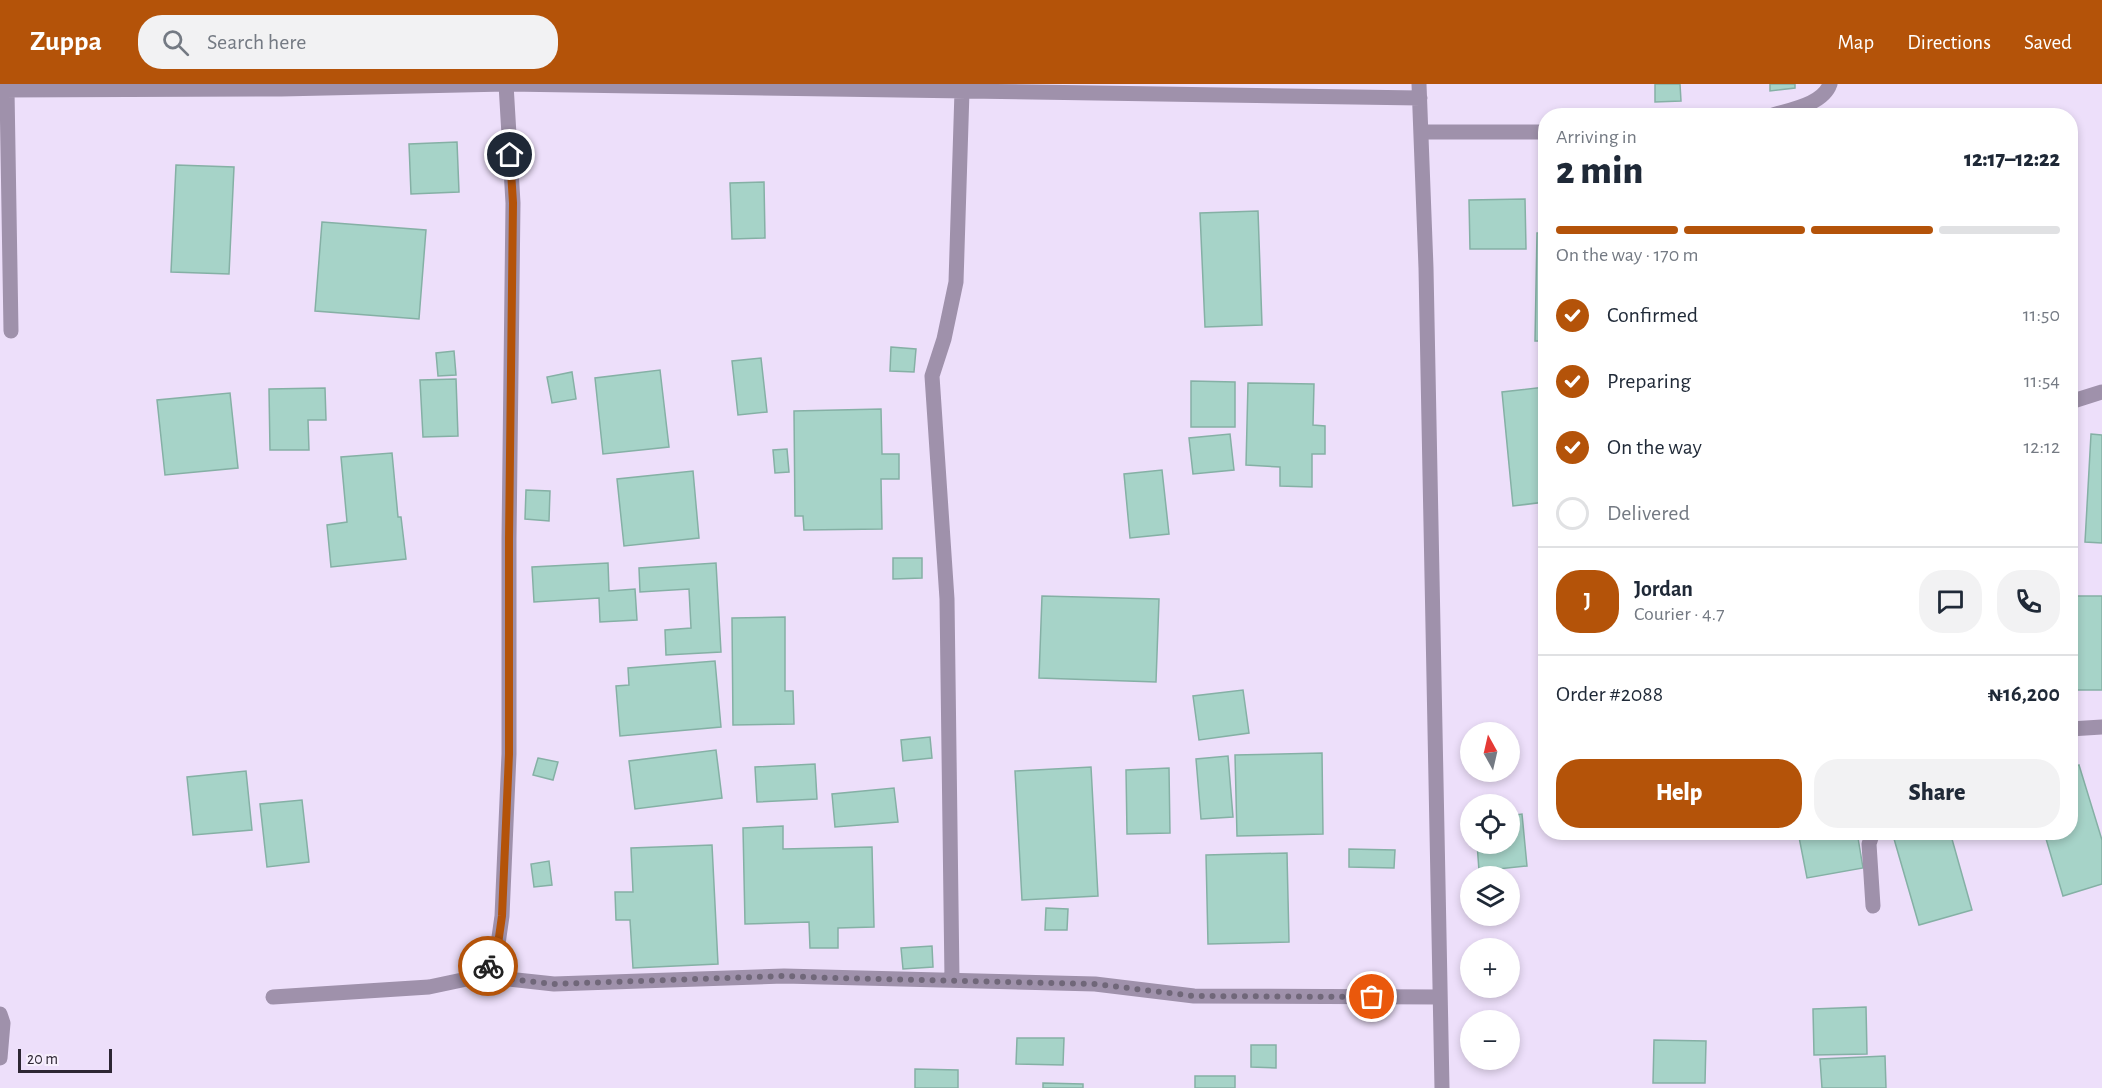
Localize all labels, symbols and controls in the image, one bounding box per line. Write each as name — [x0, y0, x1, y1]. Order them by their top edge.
search box — [138, 15, 558, 69]
icon: search — [159, 26, 192, 59]
text: Zuppa — [30, 28, 102, 56]
text: Search here — [207, 31, 307, 53]
text: Map — [1838, 32, 1874, 53]
text: Directions — [1907, 32, 1991, 53]
text: Saved — [2024, 32, 2072, 53]
text: Arriving in — [1556, 127, 1637, 147]
pin — [484, 129, 535, 180]
icon: home — [493, 138, 526, 171]
text: 12:17–12:22 — [1964, 148, 2060, 170]
text: 2 min — [1556, 152, 1643, 191]
text: On the way · 170 m — [1556, 245, 1699, 265]
icon: check — [1556, 299, 1589, 332]
text: Confirmed — [1607, 304, 1698, 326]
text: 11:50 — [2023, 305, 2060, 325]
icon: check — [1556, 365, 1589, 398]
text: Preparing — [1607, 370, 1691, 392]
text: 11:54 — [2024, 371, 2060, 391]
icon: check — [1556, 431, 1589, 464]
text: On the way — [1607, 436, 1702, 458]
text: 12:12 — [2023, 437, 2060, 457]
text: Delivered — [1607, 502, 1690, 524]
button: chat — [1919, 570, 1982, 633]
button: phone — [1997, 570, 2060, 633]
text: Jordan — [1634, 578, 1693, 600]
text: J — [1584, 590, 1591, 612]
text: Courier · 4.7 — [1634, 604, 1725, 624]
text: Order #2088 — [1556, 683, 1663, 705]
text: ₦16,200 — [1988, 683, 2060, 705]
north arrow — [1460, 722, 1520, 782]
map controls — [1460, 722, 1520, 1070]
button: Help — [1556, 759, 1802, 828]
button: Share — [1814, 759, 2060, 828]
button: locate — [1460, 794, 1520, 854]
button: layers — [1460, 866, 1520, 926]
courier — [458, 936, 518, 996]
button: + — [1460, 938, 1520, 998]
icon: bike — [472, 950, 505, 983]
pin — [1346, 971, 1397, 1022]
icon: bag — [1355, 980, 1388, 1013]
button: − — [1460, 1010, 1520, 1070]
scale bar — [18, 1046, 112, 1074]
text: 20 m — [27, 1051, 58, 1067]

